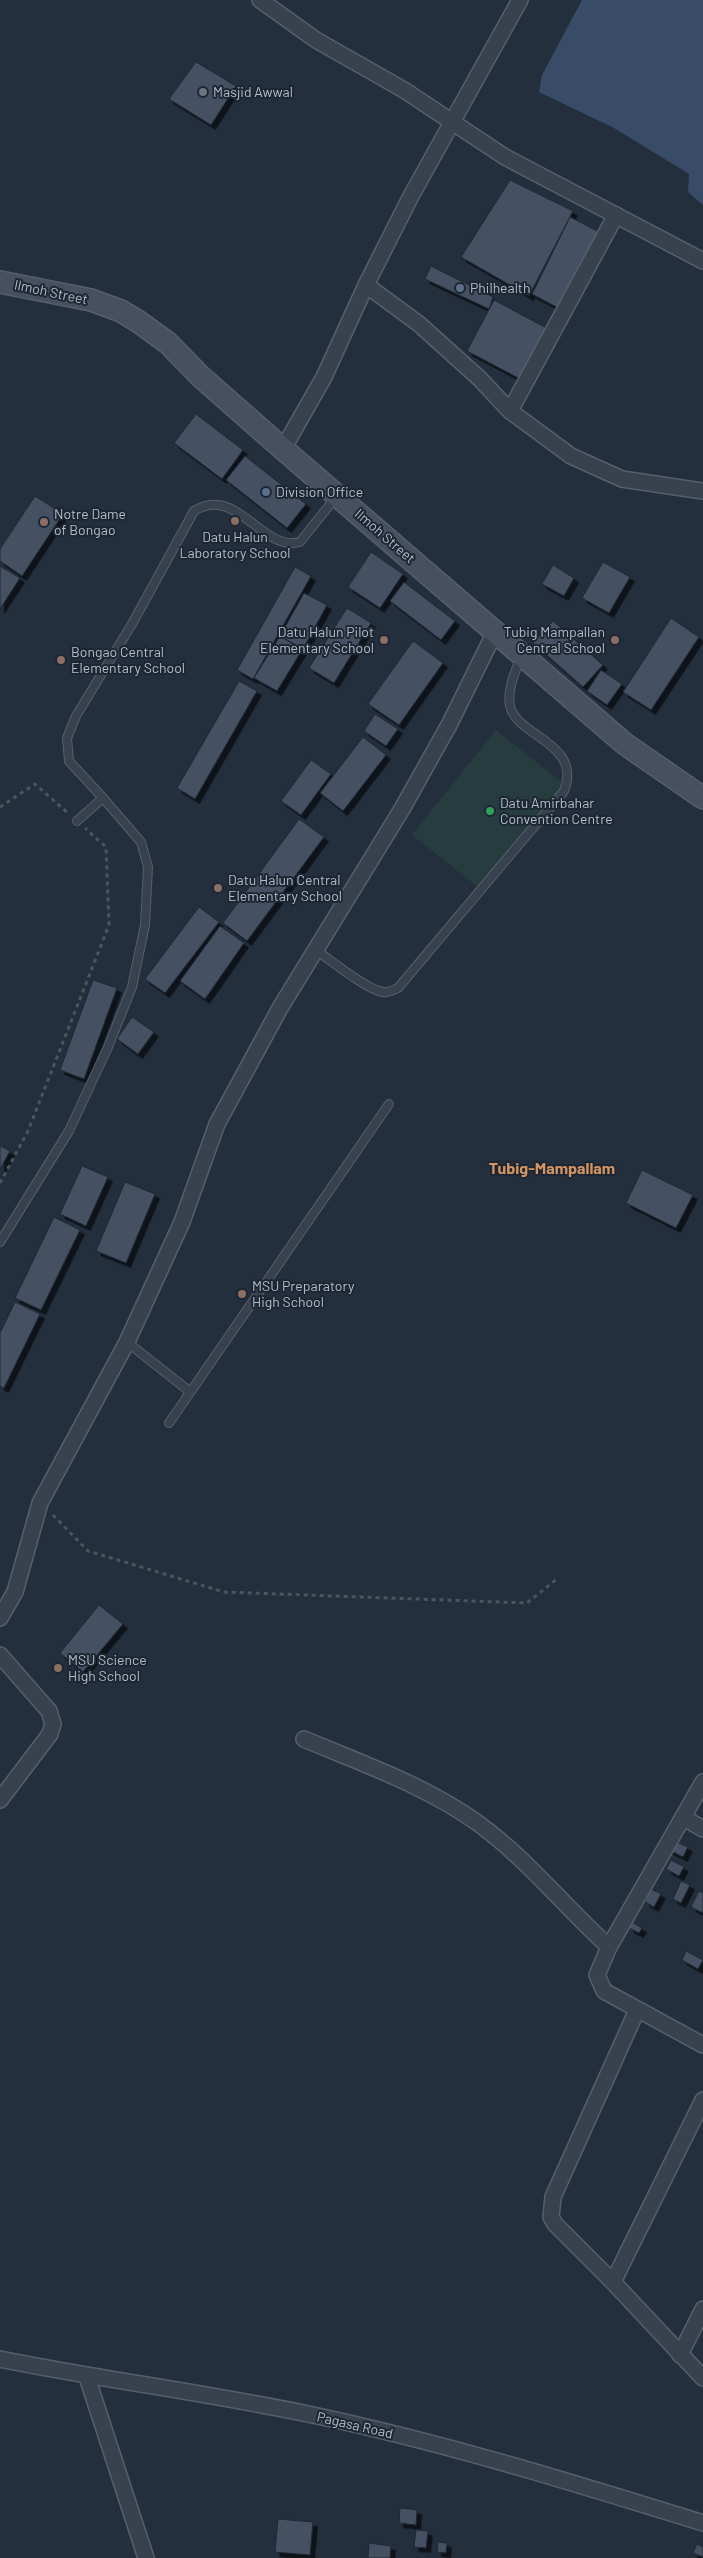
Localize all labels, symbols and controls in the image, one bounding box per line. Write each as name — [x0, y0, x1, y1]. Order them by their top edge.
place label: Masjid Awwal — [213, 83, 293, 100]
marker: Masjid Awwal — [197, 86, 209, 98]
street label: Ilmoh Street — [13, 275, 89, 308]
place label: Philhealth — [470, 279, 531, 296]
marker: Philhealth — [454, 282, 466, 294]
place label: Division Office — [276, 483, 363, 500]
marker: Division Office — [260, 486, 272, 498]
place label: Notre Dame of Bongao — [54, 505, 126, 538]
street label: Ilmoh Street — [352, 505, 419, 566]
marker: Datu Halun Laboratory School — [229, 515, 241, 527]
marker: Notre Dame of Bongao — [38, 516, 50, 528]
place label: Datu Halun Laboratory School — [179, 528, 291, 561]
place label: Datu Halun Pilot Elementary School — [260, 623, 374, 656]
place label: Tubig Mampallan Central School — [504, 623, 605, 656]
marker: Datu Halun Pilot Elementary School — [378, 634, 390, 646]
marker: Tubig Mampallan Central School — [609, 634, 621, 646]
place label: Bongao Central Elementary School — [71, 643, 185, 676]
marker: Bongao Central Elementary School — [55, 654, 67, 666]
place label: Datu Amirbahar Convention Centre — [500, 794, 613, 827]
marker: Datu Amirbahar Convention Centre — [484, 805, 496, 817]
place label: Datu Halun Central Elementary School — [228, 871, 342, 904]
marker: Datu Halun Central Elementary School — [212, 882, 224, 894]
district label: Tubig-Mampallam — [489, 1158, 615, 1177]
place label: MSU Preparatory High School — [252, 1277, 355, 1310]
marker: MSU Preparatory High School — [236, 1288, 248, 1300]
place label: MSU Science High School — [68, 1651, 147, 1684]
marker: MSU Science High School — [52, 1662, 64, 1674]
street label: Pagasa Road — [315, 2407, 395, 2442]

